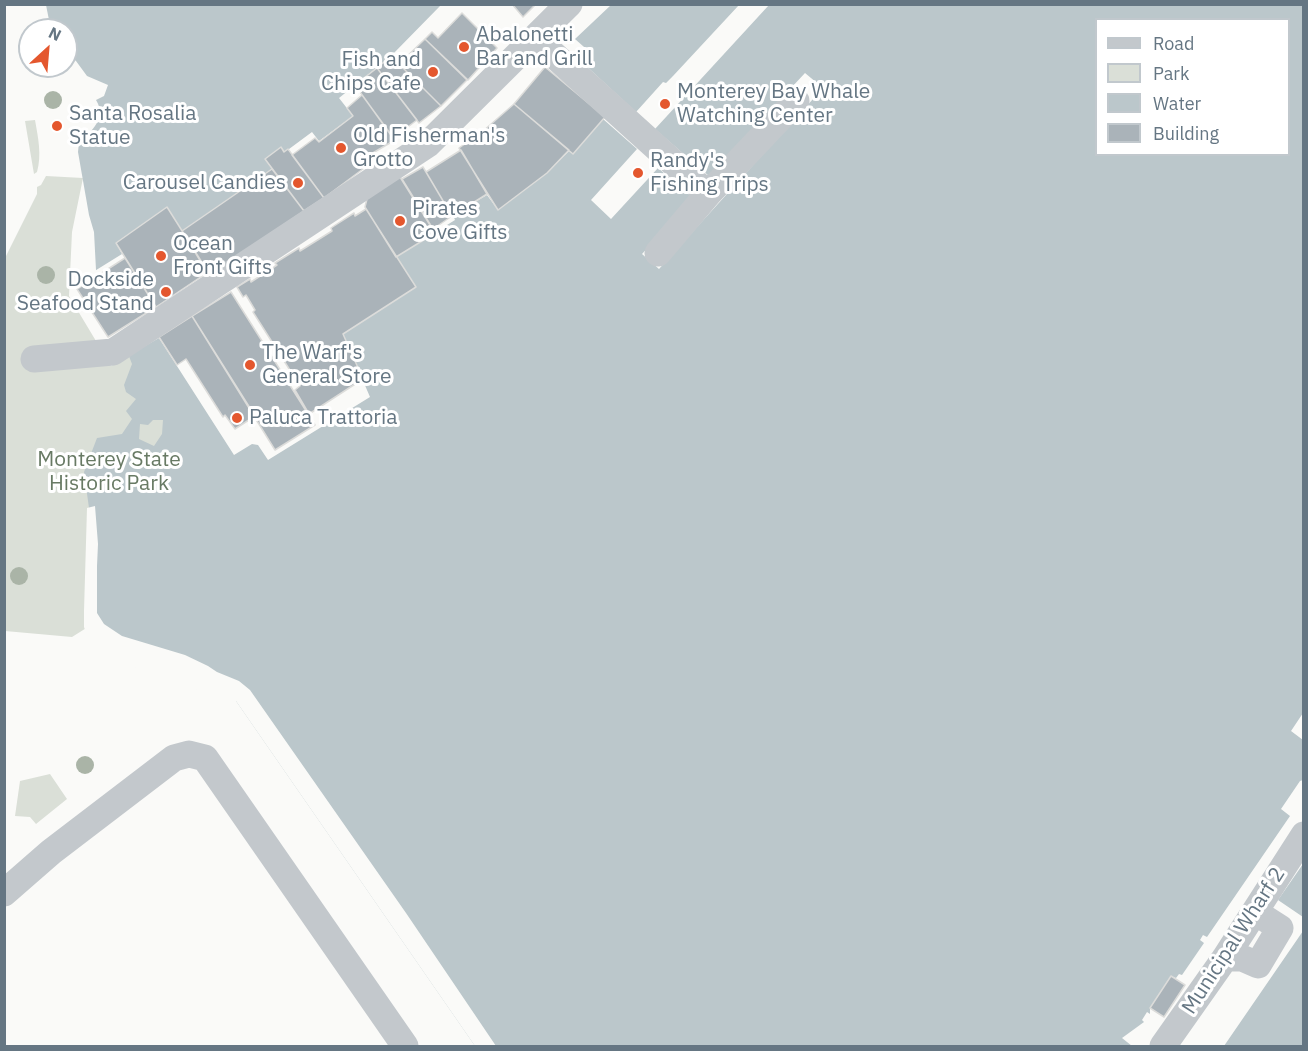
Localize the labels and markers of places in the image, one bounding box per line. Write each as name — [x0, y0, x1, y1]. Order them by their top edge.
place label: Abalonetti Bar and Grill — [476, 22, 593, 72]
marker: Abalonetti Bar and Grill — [457, 40, 471, 54]
place label: Fish and Chips Cafe — [321, 47, 421, 97]
marker: Fish and Chips Cafe — [426, 65, 440, 79]
place label: Monterey Bay Whale Watching Center — [677, 79, 870, 129]
marker: Monterey Bay Whale Watching Center — [658, 97, 672, 111]
place label: Santa Rosalia Statue — [69, 101, 196, 151]
marker: Santa Rosalia Statue — [50, 119, 64, 133]
place label: Old Fisherman's Grotto — [353, 123, 506, 173]
marker: Old Fisherman's Grotto — [334, 141, 348, 155]
place label: Randy's Fishing Trips — [650, 148, 769, 198]
marker: Randy's Fishing Trips — [631, 166, 645, 180]
place label: Carousel Candies — [123, 170, 286, 196]
marker: Carousel Candies — [291, 176, 305, 190]
place label: Pirates Cove Gifts — [412, 196, 508, 246]
marker: Pirates Cove Gifts — [393, 214, 407, 228]
place label: Ocean Front Gifts — [173, 231, 272, 281]
marker: Ocean Front Gifts — [154, 249, 168, 263]
place label: Dockside Seafood Stand — [17, 267, 154, 317]
marker: Dockside Seafood Stand — [159, 285, 173, 299]
place label: The Warf's General Store — [262, 340, 391, 390]
marker: The Warf's General Store — [243, 358, 257, 372]
place label: Paluca Trattoria — [249, 405, 397, 431]
marker: Paluca Trattoria — [230, 411, 244, 425]

